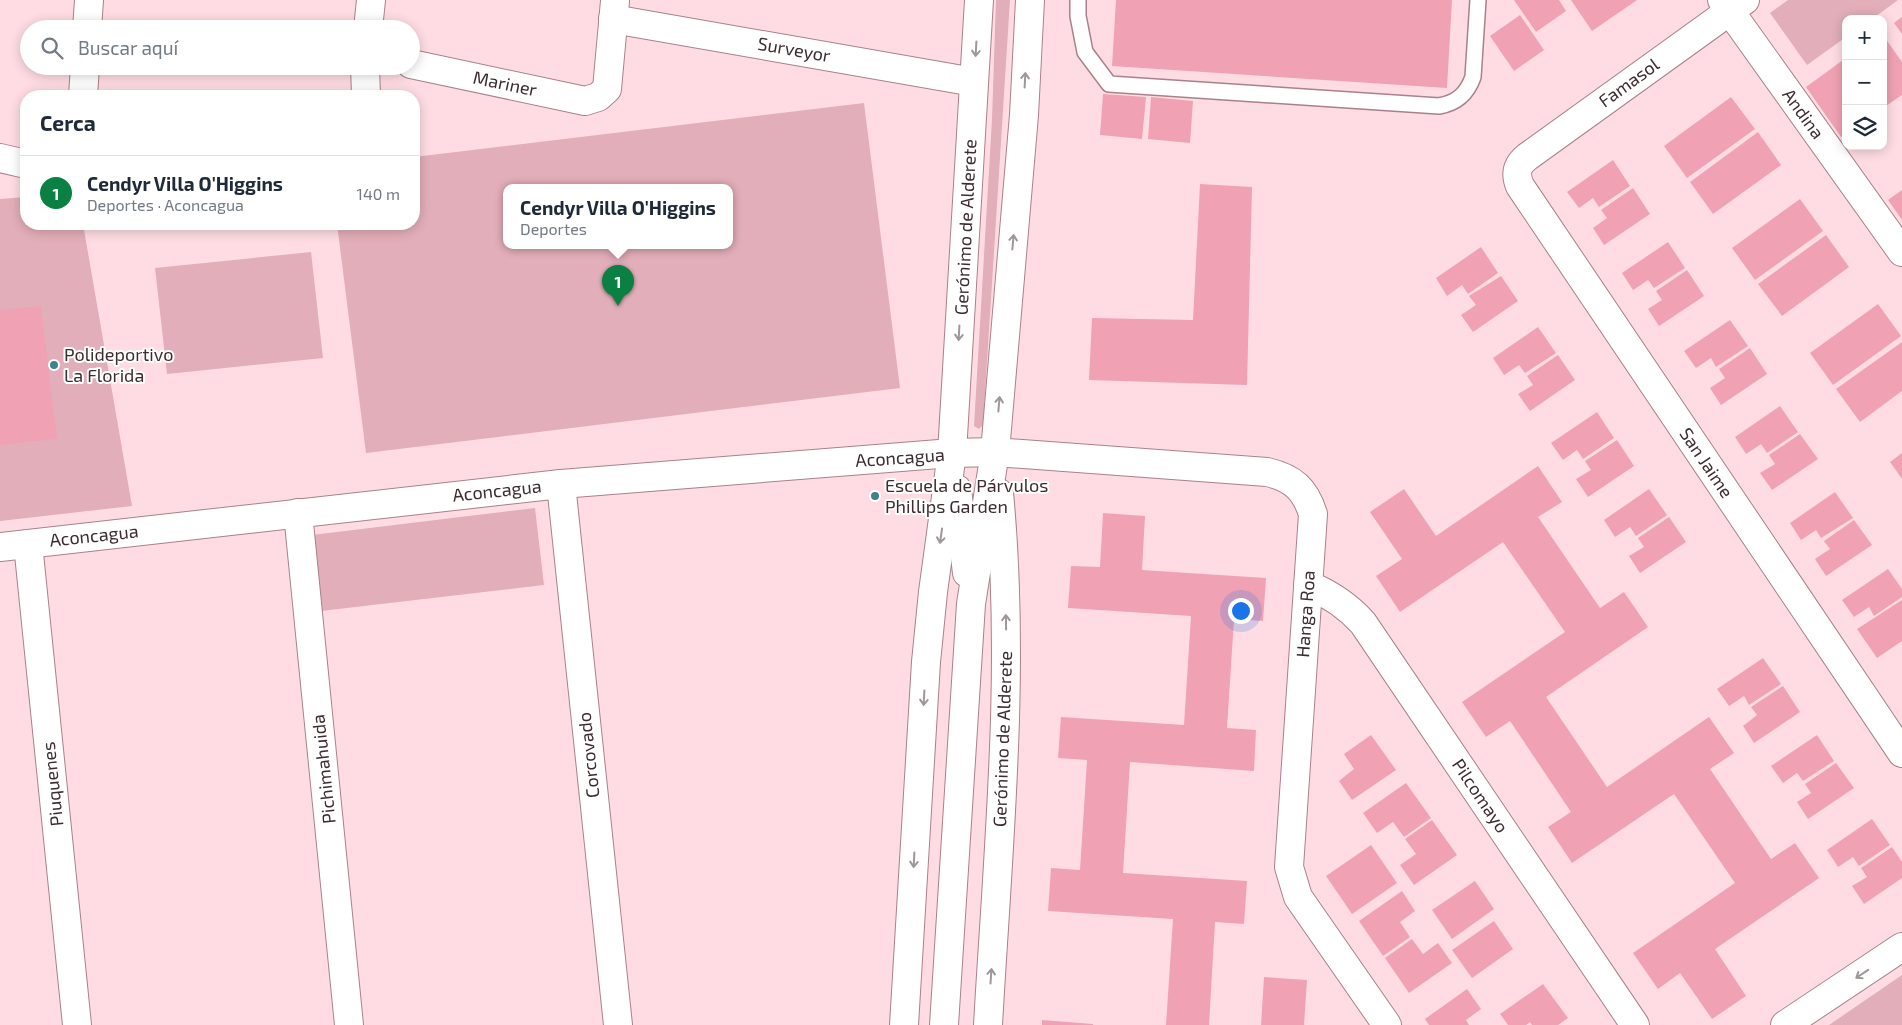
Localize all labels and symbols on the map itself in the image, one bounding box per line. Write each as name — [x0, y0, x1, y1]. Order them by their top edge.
street label: Surveyor — [756, 32, 832, 66]
one-way arrow — [971, 40, 981, 56]
street label: Famasol — [1594, 52, 1664, 112]
street label: Mariner — [471, 66, 539, 101]
one-way arrow — [1021, 72, 1030, 88]
street label: Andina — [1778, 84, 1829, 143]
street label: Gerónimo de Alderete — [949, 138, 981, 316]
one-way arrow — [1008, 234, 1017, 250]
pin: 1 — [602, 265, 634, 306]
one-way arrow — [955, 325, 964, 341]
place label: Polideportivo La Florida — [64, 343, 173, 386]
marker: Polideportivo La Florida — [48, 359, 60, 371]
one-way arrow — [994, 396, 1003, 412]
street label: San Jaime — [1675, 423, 1738, 502]
street label: Aconcagua — [855, 443, 945, 471]
street label: Aconcagua — [451, 474, 543, 506]
place label: Escuela de Párvulos Phillips Garden — [885, 474, 1048, 517]
marker: Escuela de Párvulos Phillips Garden — [869, 490, 881, 502]
street label: Aconcagua — [48, 519, 140, 551]
one-way arrow — [935, 528, 945, 544]
street label: Hanga Roa — [1291, 570, 1319, 658]
your location — [1228, 598, 1254, 624]
one-way arrow — [1001, 614, 1011, 630]
street label: Gerónimo de Alderete — [988, 650, 1016, 827]
one-way arrow — [919, 690, 928, 706]
street label: Corcovado — [573, 711, 603, 799]
street label: Pichimahuida — [306, 713, 340, 825]
street label: Piuquenes — [37, 741, 67, 827]
street label: Pilcomayo — [1448, 754, 1514, 837]
one-way arrow — [910, 852, 919, 868]
one-way arrow — [986, 969, 995, 985]
one-way arrow — [1855, 969, 1869, 979]

